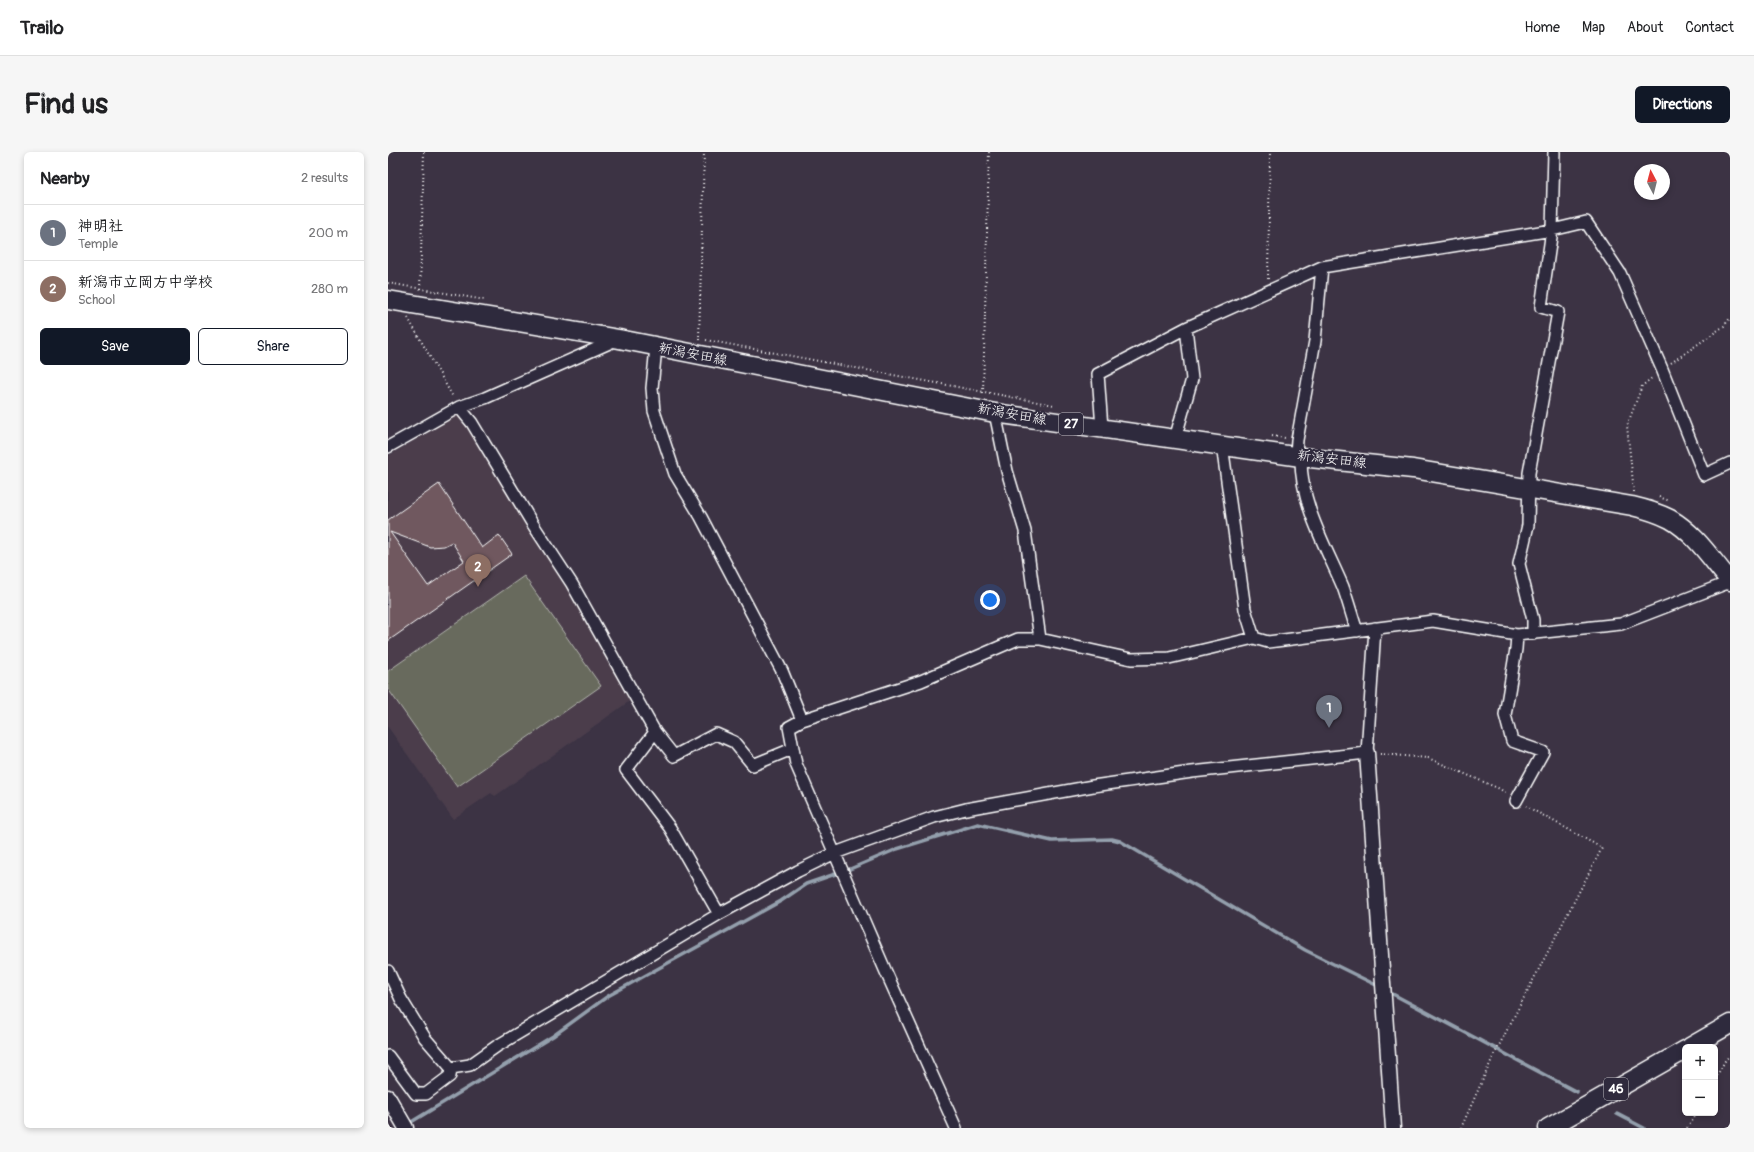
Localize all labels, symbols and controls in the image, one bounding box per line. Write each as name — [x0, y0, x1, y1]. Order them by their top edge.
text: Trailo — [20, 16, 64, 40]
text: Home — [1525, 19, 1560, 36]
text: Map — [1582, 19, 1605, 36]
text: About — [1627, 19, 1663, 36]
text: Contact — [1685, 19, 1734, 36]
button: Directions — [1635, 86, 1730, 123]
text: Find us — [24, 87, 108, 122]
north arrow — [1634, 164, 1670, 200]
text: Nearby — [40, 168, 89, 189]
text: 2 results — [301, 170, 348, 186]
text: 神明社 — [78, 217, 123, 236]
text: 1 — [50, 225, 56, 241]
text: 200 m — [309, 225, 348, 241]
text: Temple — [78, 236, 118, 252]
text: 新潟市立岡方中学校 — [78, 273, 213, 292]
text: 2 — [49, 281, 57, 297]
text: 280 m — [311, 281, 348, 297]
text: School — [78, 292, 115, 308]
button: Save — [40, 328, 190, 365]
button: Share — [198, 328, 348, 365]
street label: 新潟安田線 — [657, 339, 729, 369]
street label: 新潟安田線 — [976, 400, 1048, 428]
road number: 27 — [1059, 413, 1083, 435]
street label: 新潟安田線 — [1296, 446, 1368, 472]
pin: 2 — [465, 554, 491, 587]
your location — [980, 590, 1000, 610]
pin: 1 — [1316, 695, 1342, 728]
map controls — [1682, 1044, 1718, 1116]
button: + — [1682, 1044, 1718, 1080]
road number: 46 — [1604, 1078, 1628, 1100]
button: − — [1682, 1080, 1718, 1116]

